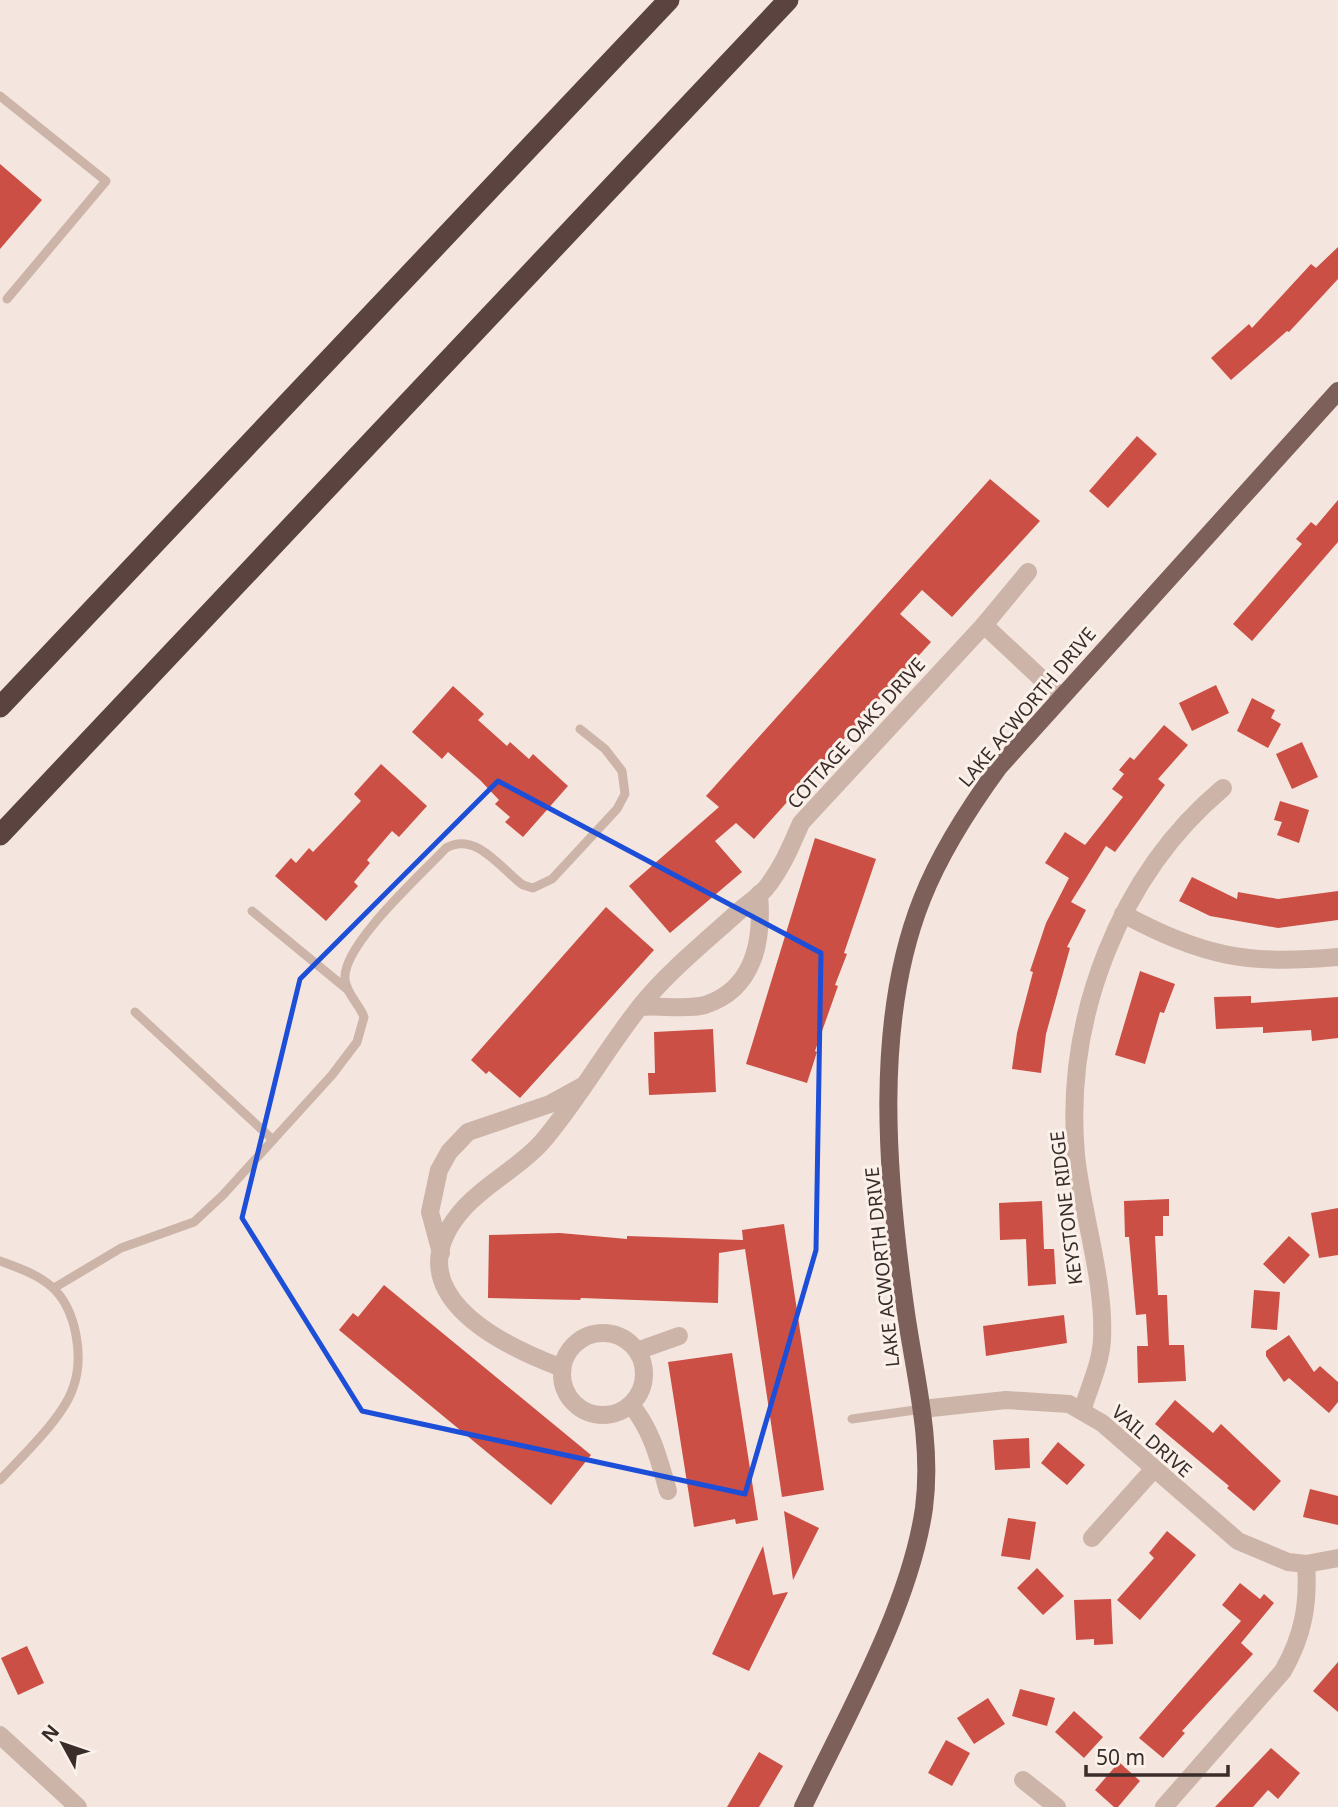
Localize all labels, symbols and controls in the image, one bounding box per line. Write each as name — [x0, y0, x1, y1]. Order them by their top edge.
street label: LAKE ACWORTH DRIVE — [952, 622, 1102, 792]
street label: COTTAGE OAKS DRIVE — [781, 652, 931, 814]
street label: KEYSTONE RIDGE — [1044, 1129, 1088, 1287]
street label: LAKE ACWORTH DRIVE — [859, 1166, 905, 1368]
street label: VAIL DRIVE — [1106, 1399, 1198, 1483]
north arrow — [28, 1709, 98, 1779]
text: N — [35, 1719, 65, 1747]
scale bar — [1086, 1734, 1228, 1778]
text: 50 m — [1096, 1743, 1145, 1771]

